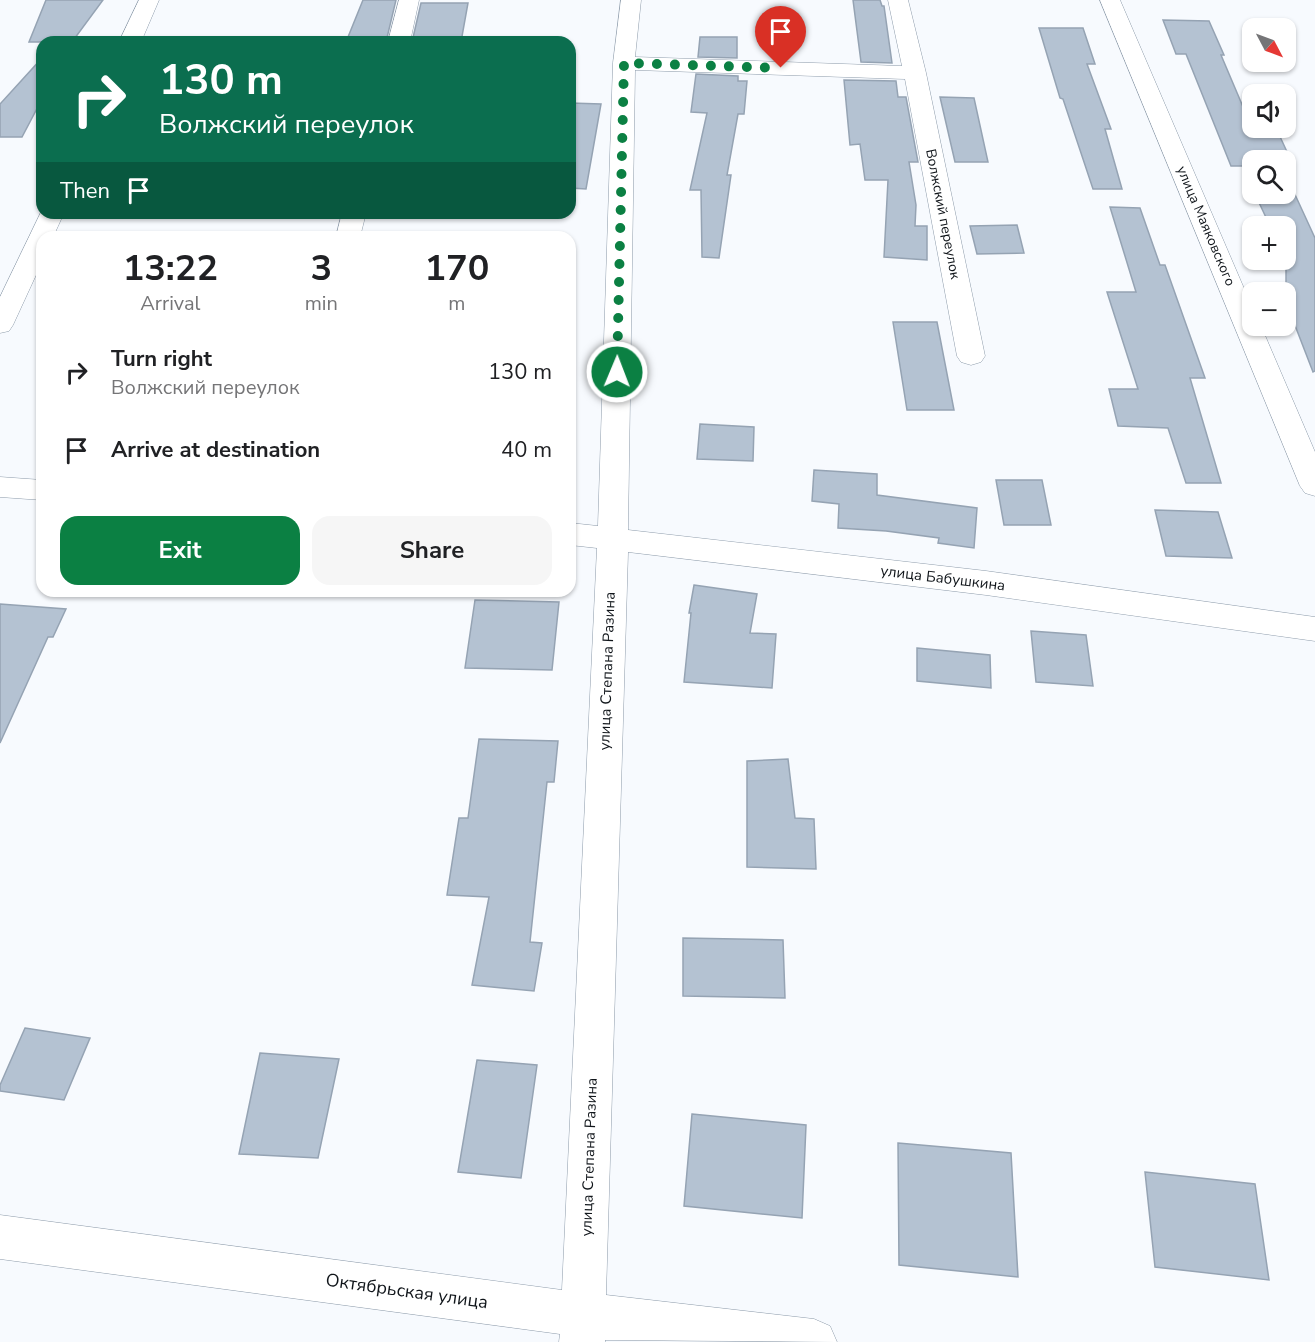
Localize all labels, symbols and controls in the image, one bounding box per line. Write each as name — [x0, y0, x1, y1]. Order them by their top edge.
pin — [755, 6, 806, 68]
icon: arrive — [764, 15, 797, 48]
north arrow — [1242, 18, 1296, 72]
map controls — [1242, 18, 1296, 336]
text: 130 m — [159, 52, 283, 109]
icon: right — [60, 60, 138, 138]
button: sound — [1242, 84, 1296, 138]
text: Волжский переулок — [159, 106, 414, 143]
street label: Волжский переулок — [921, 147, 965, 281]
button: search — [1242, 150, 1296, 204]
street label: улица Маяковского — [1172, 163, 1240, 289]
icon: arrive — [122, 174, 155, 207]
text: Then — [60, 176, 110, 206]
button: + — [1242, 216, 1296, 270]
text: 13:22 — [123, 244, 218, 293]
text: 3 — [310, 244, 332, 293]
text: 170 — [424, 244, 489, 293]
button: − — [1242, 282, 1296, 336]
text: Arrival — [140, 290, 200, 317]
text: min — [305, 290, 338, 317]
text: m — [448, 290, 465, 317]
position arrow — [585, 340, 649, 404]
text: Turn right — [111, 344, 212, 374]
icon: right — [60, 356, 93, 389]
text: 130 m — [488, 357, 552, 387]
text: Волжский переулок — [111, 374, 300, 401]
icon: arrive — [60, 434, 93, 467]
text: Arrive at destination — [111, 435, 320, 465]
text: 40 m — [501, 435, 552, 465]
button: Exit — [60, 516, 300, 585]
button: Share — [312, 516, 552, 585]
street label: улица Бабушкина — [880, 560, 1006, 596]
street label: улица Степана Разина — [594, 591, 620, 751]
street label: улица Степана Разина — [576, 1077, 602, 1237]
street label: Октябрьская улица — [324, 1268, 490, 1314]

